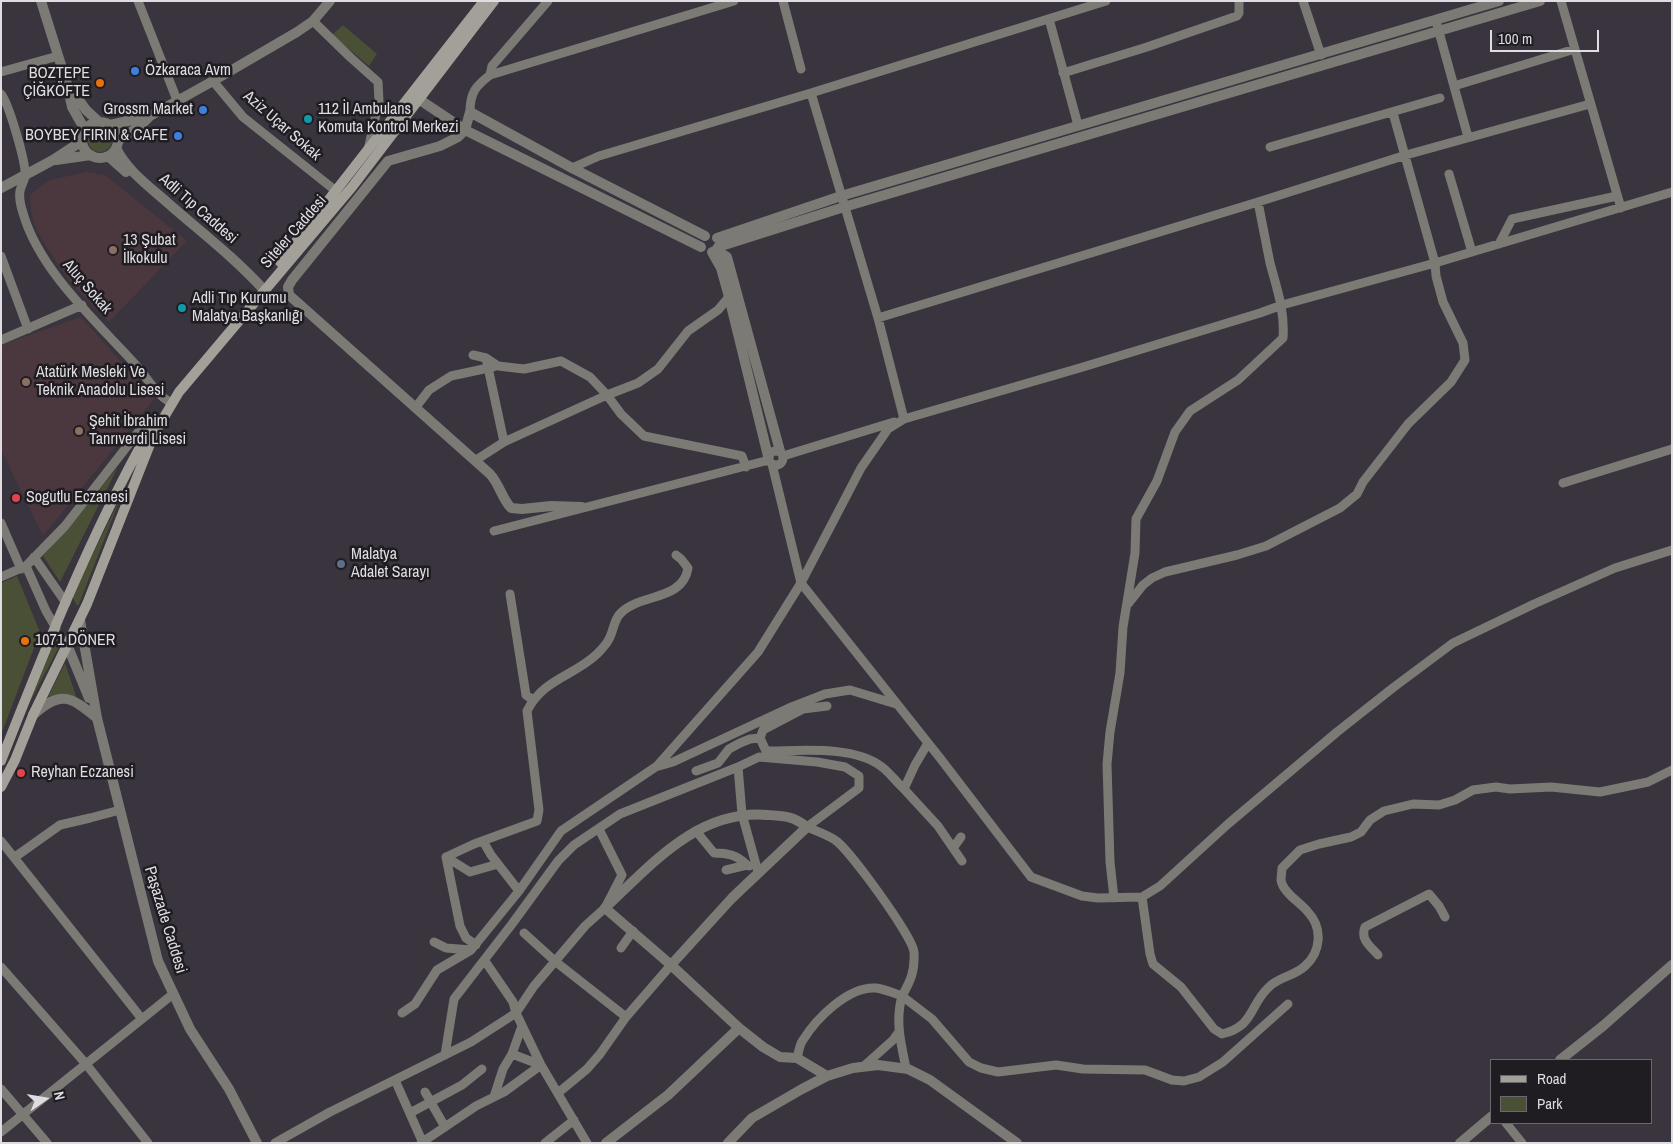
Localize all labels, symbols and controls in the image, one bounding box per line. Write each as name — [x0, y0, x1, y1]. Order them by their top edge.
scale bar — [1493, 20, 1602, 52]
text: 100 m — [1498, 28, 1532, 49]
place label: Özkaraca Avm — [145, 61, 231, 81]
place label: BOZTEPE ÇİĞKÖFTE — [23, 64, 90, 102]
marker: Özkaraca Avm — [129, 65, 141, 77]
marker: BOZTEPE ÇİĞKÖFTE — [94, 77, 106, 89]
street label: Aziz Uçar Sokak — [239, 87, 325, 165]
place label: Grossm Market — [103, 100, 193, 120]
place label: 112 İl Ambulans Komuta Kontrol Merkezi — [318, 100, 459, 138]
marker: Grossm Market — [197, 104, 209, 116]
marker: 112 İl Ambulans Komuta Kontrol Merkezi — [302, 113, 314, 125]
place label: BOYBEY FIRIN & CAFE — [25, 126, 168, 146]
marker: BOYBEY FIRIN & CAFE — [172, 130, 184, 142]
street label: Adli Tıp Caddesi — [155, 170, 241, 248]
street label: Siteler Caddesi — [257, 192, 331, 272]
place label: 13 Şubat İlkokulu — [123, 231, 176, 269]
marker: 13 Şubat İlkokulu — [107, 244, 119, 256]
street label: Aluç Sokak — [58, 256, 116, 318]
place label: Adli Tıp Kurumu Malatya Başkanlığı — [192, 289, 303, 327]
marker: Adli Tıp Kurumu Malatya Başkanlığı — [176, 302, 188, 314]
place label: Atatürk Mesleki Ve Teknik Anadolu Lisesi — [36, 363, 164, 401]
marker: Atatürk Mesleki Ve Teknik Anadolu Lisesi — [20, 376, 32, 388]
place label: Şehit İbrahim Tanrıverdi Lisesi — [89, 412, 186, 450]
marker: Şehit İbrahim Tanrıverdi Lisesi — [73, 425, 85, 437]
place label: Sogutlu Eczanesi — [26, 488, 128, 508]
marker: Sogutlu Eczanesi — [10, 492, 22, 504]
place label: Malatya Adalet Sarayı — [351, 545, 430, 583]
marker: Malatya Adalet Sarayı — [335, 558, 347, 570]
place label: 1071 DÖNER — [35, 631, 115, 651]
marker: 1071 DÖNER — [19, 635, 31, 647]
place label: Reyhan Eczanesi — [31, 763, 134, 783]
marker: Reyhan Eczanesi — [15, 767, 27, 779]
street label: Paşazade Caddesi — [140, 864, 190, 976]
legend — [1490, 1059, 1653, 1124]
text: Road — [1537, 1068, 1566, 1089]
north arrow — [20, 1074, 70, 1124]
text: N — [50, 1090, 69, 1102]
text: Park — [1537, 1093, 1562, 1114]

